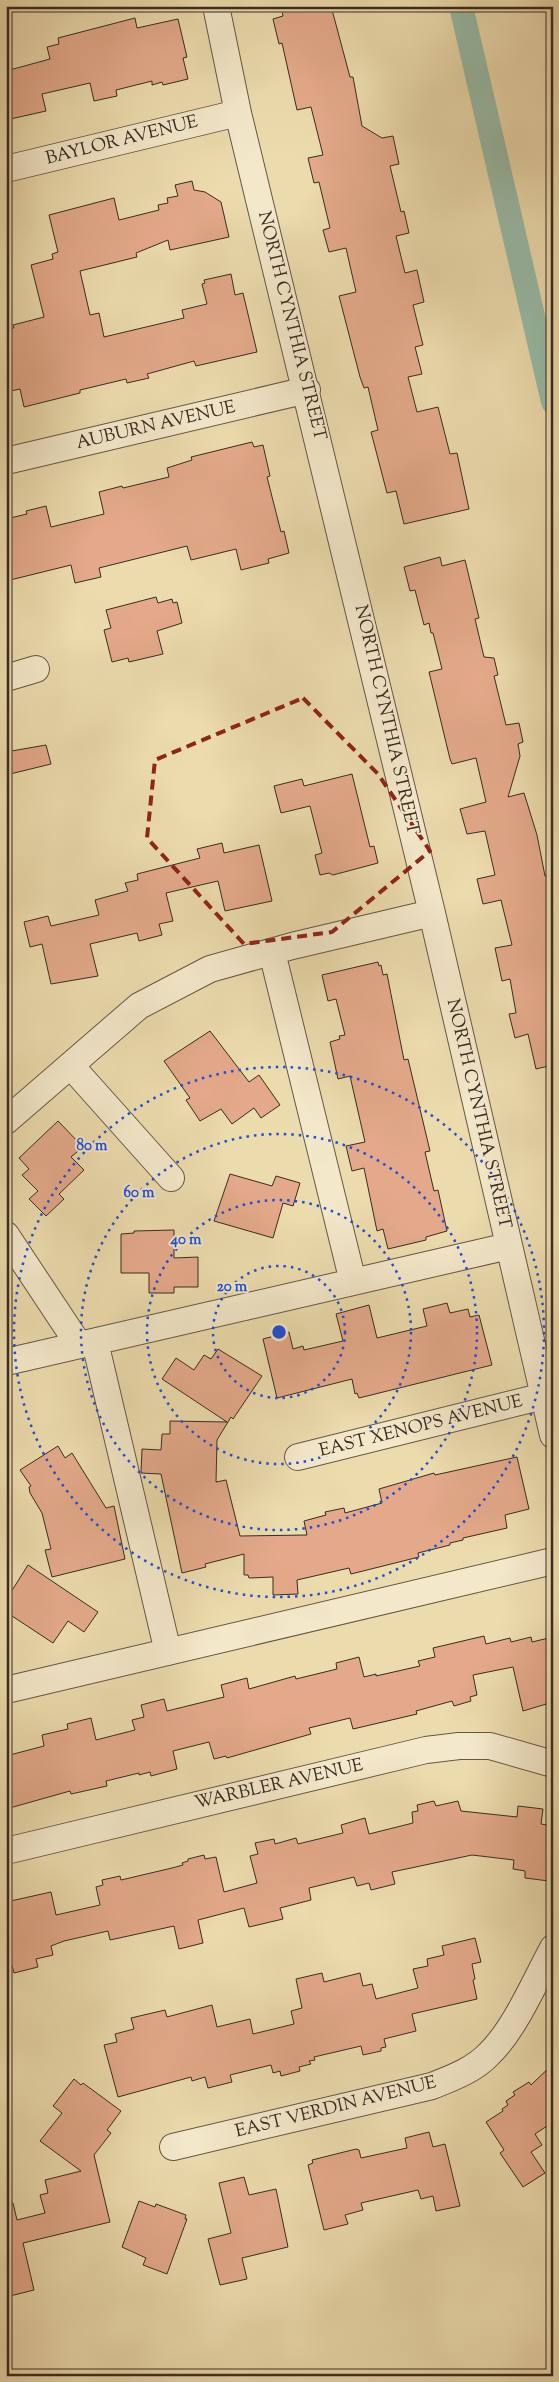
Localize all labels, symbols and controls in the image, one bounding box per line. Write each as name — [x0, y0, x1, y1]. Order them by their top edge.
street label: BAYLOR AVENUE — [43, 109, 201, 172]
street label: NORTH CYNTHIA STREET — [250, 209, 332, 444]
street label: AUBURN AVENUE — [74, 395, 238, 457]
street label: NORTH CYNTHIA STREET — [347, 602, 425, 838]
street label: NORTH CYNTHIA STREET — [439, 996, 517, 1232]
text: 80 m — [76, 1136, 108, 1157]
text: 60 m — [124, 1183, 155, 1204]
text: 40 m — [170, 1230, 202, 1251]
text: 20 m — [217, 1277, 248, 1298]
centre of rings — [270, 1323, 288, 1341]
street label: EAST XENOPS AVENUE — [317, 1389, 525, 1465]
street label: WARBLER AVENUE — [192, 1753, 366, 1817]
street label: EAST VERDIN AVENUE — [233, 2070, 439, 2146]

